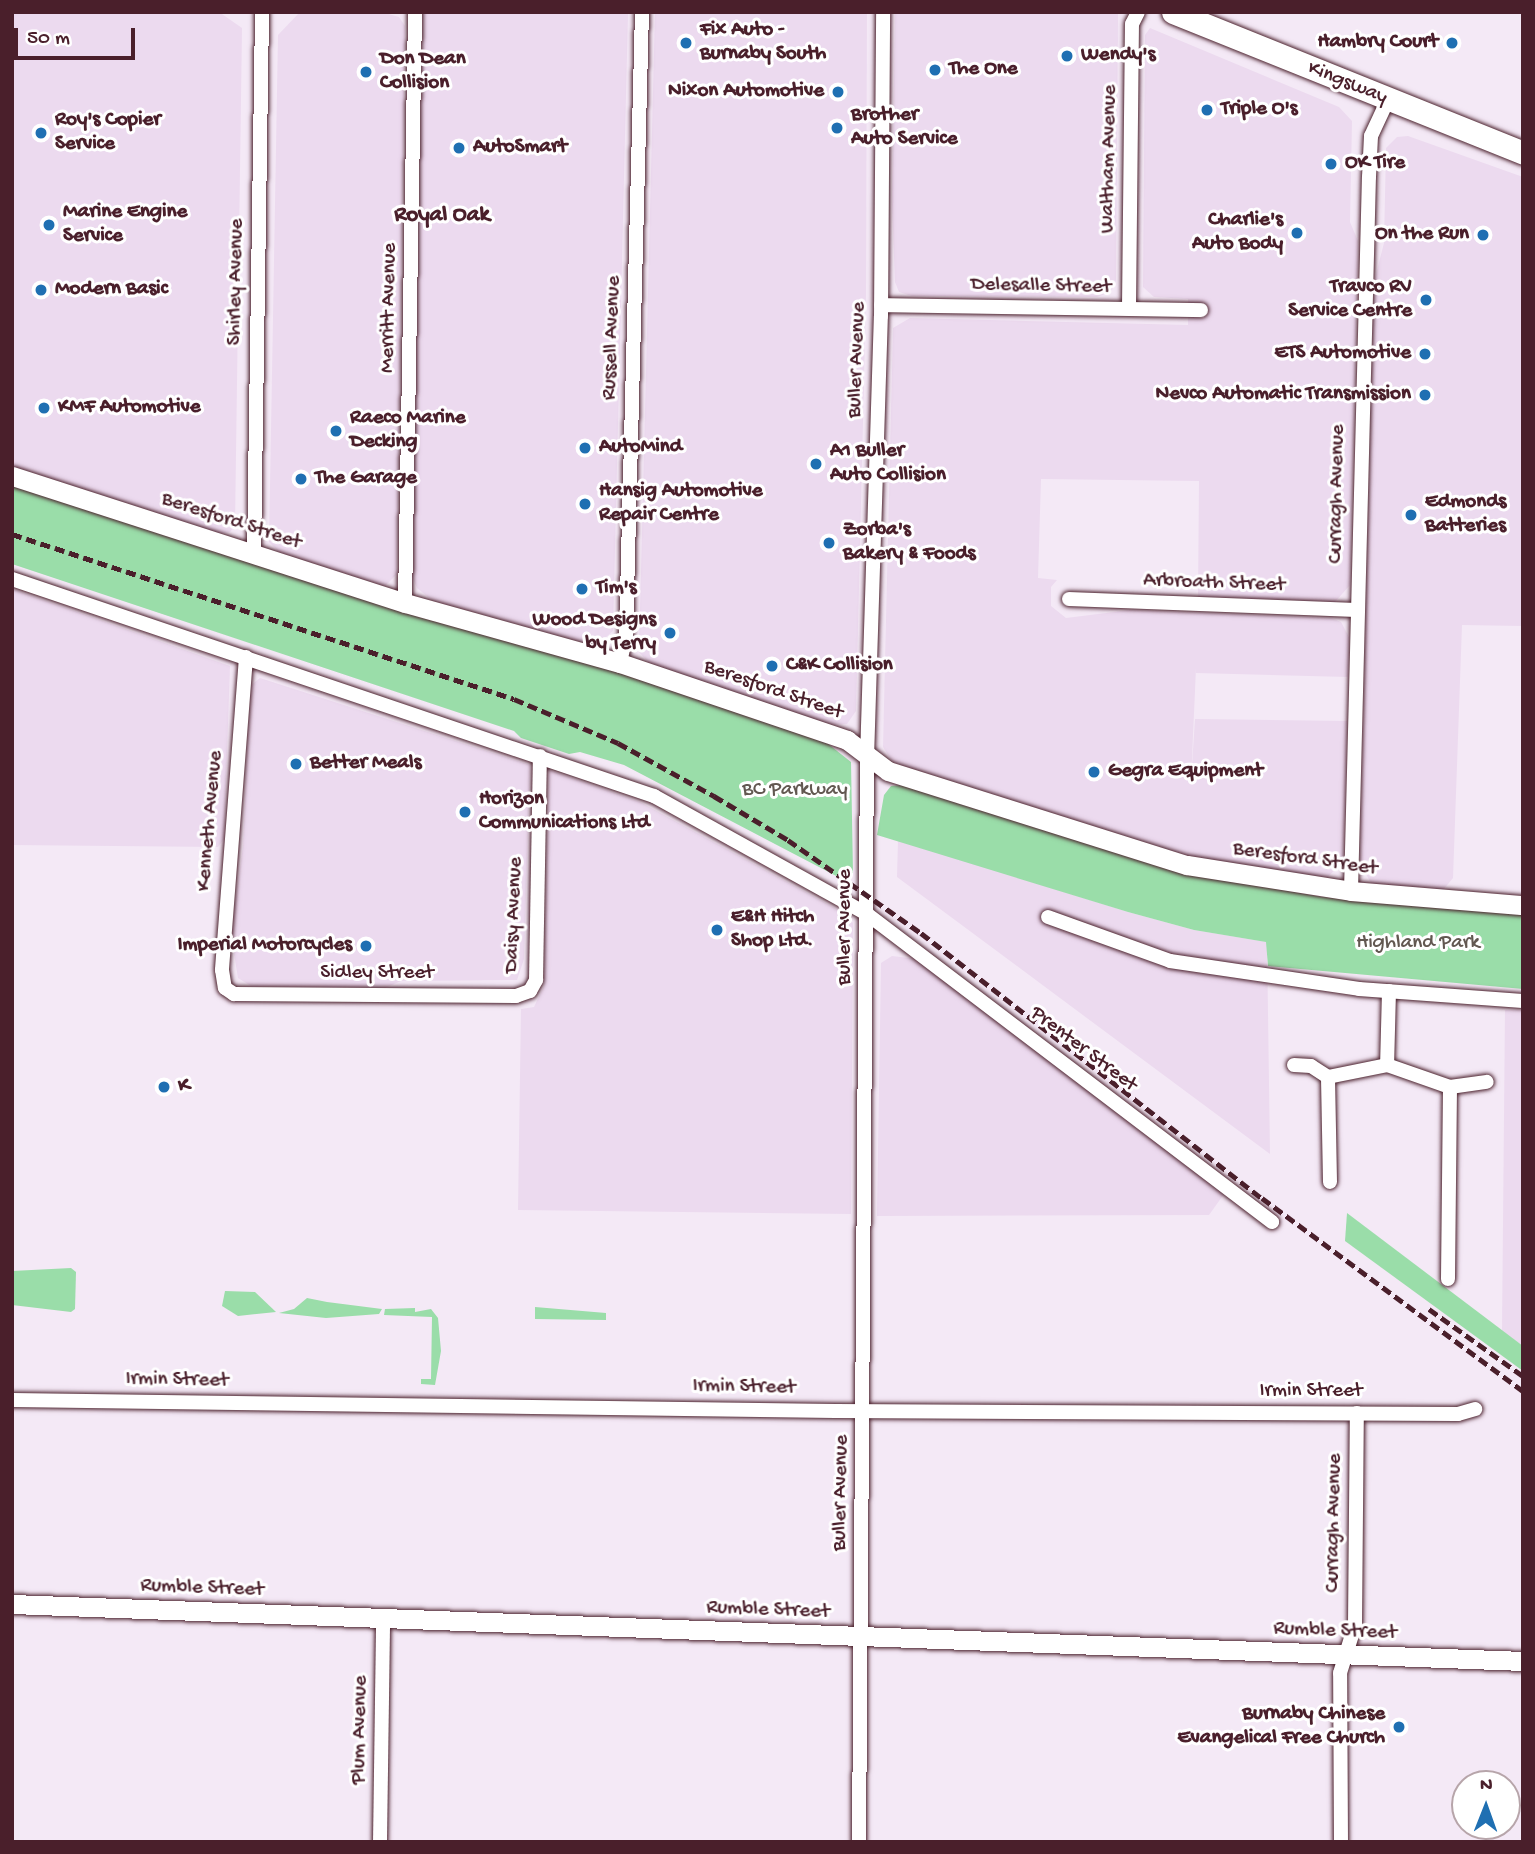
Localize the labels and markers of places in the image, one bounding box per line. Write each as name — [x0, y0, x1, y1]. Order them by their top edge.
place label: Fix Auto - Burnaby South — [700, 18, 826, 68]
place label: Hambry Court — [1317, 30, 1438, 56]
marker: Fix Auto - Burnaby South — [678, 35, 694, 51]
marker: Hambry Court — [1444, 35, 1460, 51]
place label: Wendy's — [1081, 43, 1155, 69]
place label: Don Dean Collision — [380, 47, 466, 97]
marker: Wendy's — [1059, 48, 1075, 64]
place label: The One — [949, 57, 1018, 83]
marker: The One — [927, 62, 943, 78]
marker: Don Dean Collision — [358, 64, 374, 80]
place label: Nixon Automotive — [668, 79, 824, 105]
marker: Nixon Automotive — [830, 84, 846, 100]
place label: Triple O's — [1221, 97, 1298, 123]
marker: Triple O's — [1199, 102, 1215, 118]
place label: Brother Auto Service — [851, 103, 957, 153]
place label: Roy's Copier Service — [55, 108, 161, 158]
marker: Brother Auto Service — [829, 120, 845, 136]
marker: Roy's Copier Service — [33, 125, 49, 141]
place label: AutoSmart — [473, 135, 567, 161]
marker: AutoSmart — [451, 140, 467, 156]
place label: OK Tire — [1345, 151, 1405, 177]
marker: OK Tire — [1323, 156, 1339, 172]
place label: Marine Engine Service — [63, 200, 187, 250]
place label: Charlie's Auto Body — [1192, 208, 1283, 258]
marker: Marine Engine Service — [41, 217, 57, 233]
place label: On the Run — [1375, 222, 1469, 248]
marker: Charlie's Auto Body — [1289, 225, 1305, 241]
marker: On the Run — [1475, 227, 1491, 243]
place label: Travco RV Service Centre — [1288, 275, 1412, 325]
place label: Modern Basic — [55, 277, 168, 303]
marker: Modern Basic — [33, 282, 49, 298]
marker: Travco RV Service Centre — [1418, 292, 1434, 308]
place label: ETS Automotive — [1274, 341, 1411, 367]
marker: ETS Automotive — [1417, 346, 1433, 362]
place label: Nevco Automatic Transmission — [1155, 382, 1411, 408]
marker: Nevco Automatic Transmission — [1417, 387, 1433, 403]
place label: KMF Automotive — [58, 395, 201, 421]
marker: KMF Automotive — [36, 400, 52, 416]
place label: Raeco Marine Decking — [350, 406, 466, 456]
marker: Raeco Marine Decking — [328, 423, 344, 439]
place label: AutoMind — [599, 435, 682, 461]
place label: A1 Buller Auto Collision — [830, 439, 946, 489]
marker: AutoMind — [577, 440, 593, 456]
marker: A1 Buller Auto Collision — [808, 456, 824, 472]
place label: The Garage — [315, 466, 417, 492]
marker: The Garage — [293, 471, 309, 487]
place label: Hansig Automotive Repair Centre — [599, 479, 763, 529]
place label: Edmonds Batteries — [1425, 490, 1506, 540]
marker: Hansig Automotive Repair Centre — [577, 496, 593, 512]
marker: Edmonds Batteries — [1403, 507, 1419, 523]
place label: Zorba's Bakery & Foods — [843, 518, 976, 568]
marker: Zorba's Bakery & Foods — [821, 535, 837, 551]
place label: Tim's — [596, 576, 637, 602]
marker: Tim's — [574, 581, 590, 597]
place label: Wood Designs by Terry — [533, 608, 656, 658]
marker: Wood Designs by Terry — [662, 625, 678, 641]
place label: C&K Collision — [786, 653, 893, 679]
marker: C&K Collision — [764, 658, 780, 674]
place label: Better Meals — [310, 751, 421, 777]
marker: Better Meals — [288, 756, 304, 772]
place label: Gegra Equipment — [1108, 759, 1263, 785]
marker: Gegra Equipment — [1086, 764, 1102, 780]
place label: Horizon Communications Ltd — [479, 787, 650, 837]
marker: Horizon Communications Ltd — [457, 804, 473, 820]
place label: E&H Hitch Shop Ltd. — [731, 905, 814, 955]
marker: E&H Hitch Shop Ltd. — [709, 922, 725, 938]
place label: Imperial Motorcycles — [177, 933, 352, 959]
marker: Imperial Motorcycles — [358, 938, 374, 954]
place label: K — [178, 1074, 190, 1100]
marker: K — [156, 1079, 172, 1095]
place label: Burnaby Chinese Evangelical Free Church — [1177, 1702, 1385, 1752]
marker: Burnaby Chinese Evangelical Free Church — [1391, 1719, 1407, 1735]

